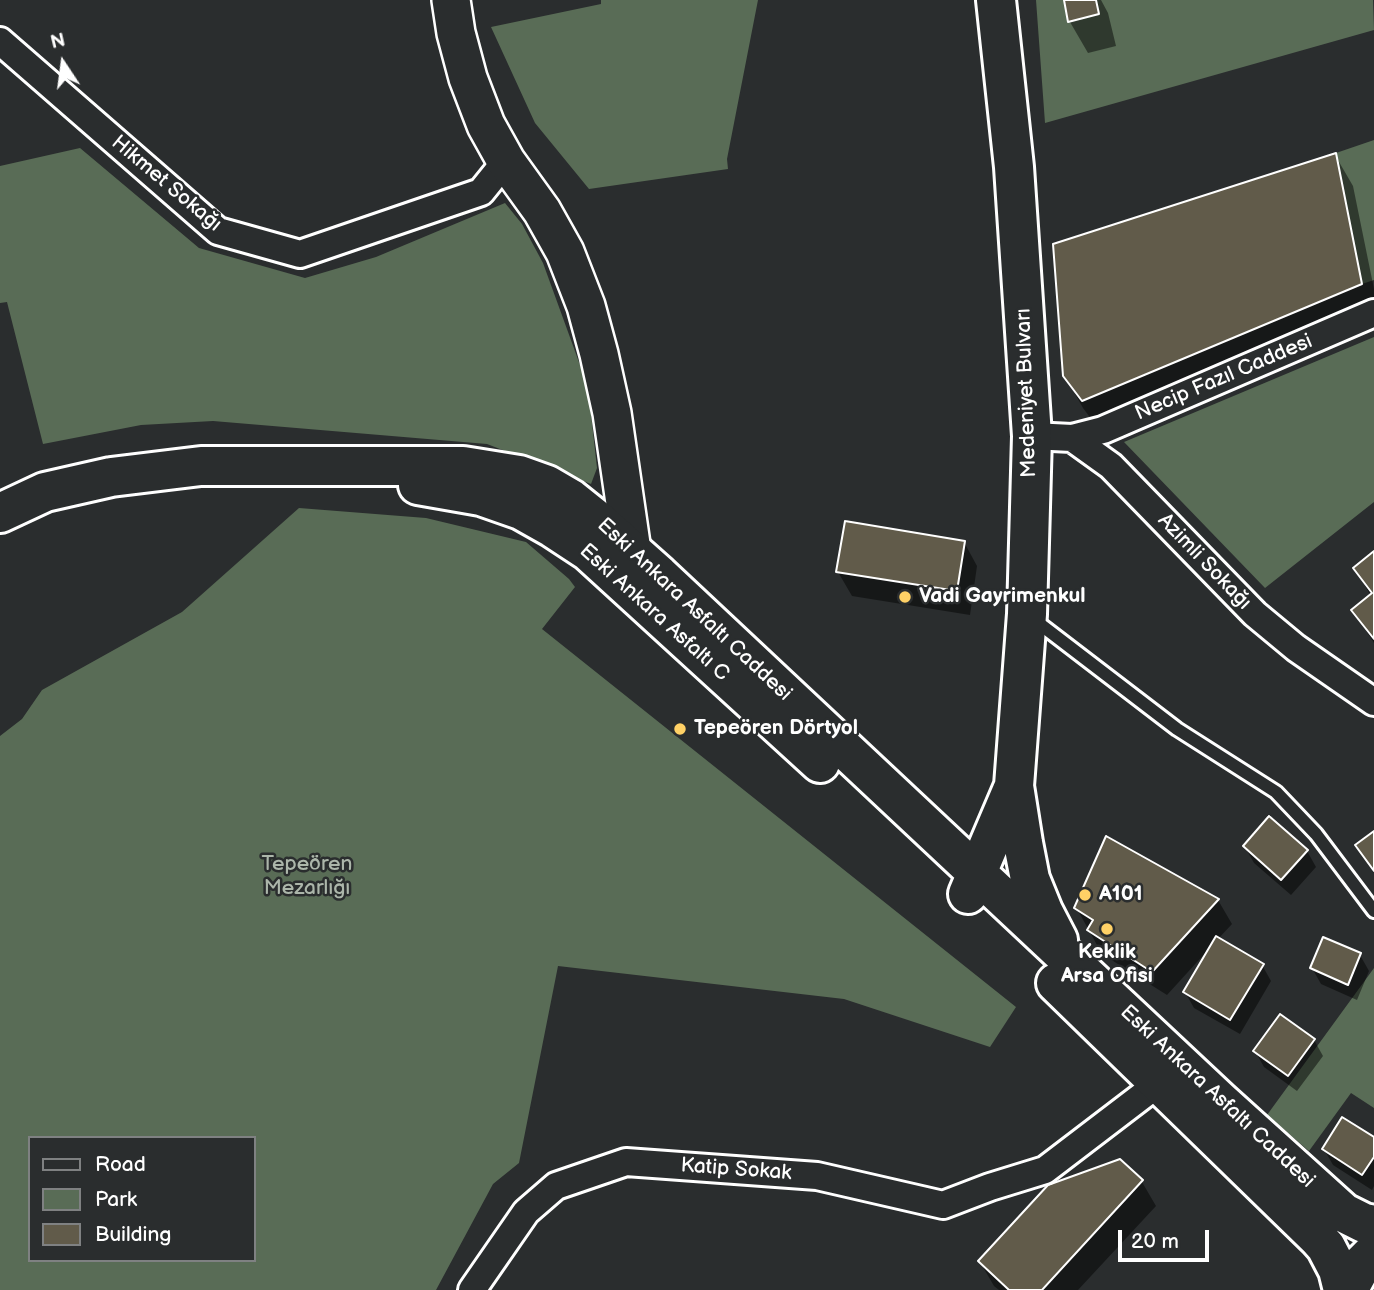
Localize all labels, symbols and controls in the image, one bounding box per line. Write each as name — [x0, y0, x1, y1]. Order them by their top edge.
north arrow — [28, 28, 98, 98]
text: N — [49, 29, 68, 55]
street label: Hikmet Sokağı — [106, 131, 226, 237]
street label: Medeniyet Bulvarı — [1011, 308, 1043, 478]
street label: Necip Fazıl Caddesi — [1132, 329, 1316, 427]
street label: Azimli Sokağı — [1152, 509, 1256, 615]
street label: Eski Ankara Asfaltı Caddesi — [592, 513, 796, 707]
street label: Eski Ankara Asfaltı C — [574, 539, 734, 687]
place label: Vadi Gayrimenkul — [919, 584, 1086, 610]
marker: Vadi Gayrimenkul — [897, 589, 913, 605]
place label: Tepeören Dörtyol — [694, 716, 858, 742]
marker: Tepeören Dörtyol — [672, 721, 688, 737]
park label: Tepeören Mezarlığı — [262, 852, 352, 902]
place label: A101 — [1099, 882, 1143, 908]
marker: A101 — [1077, 887, 1093, 903]
marker: Keklik Arsa Ofisi — [1099, 921, 1115, 937]
place label: Keklik Arsa Ofisi — [1061, 940, 1153, 990]
street label: Eski Ankara Asfaltı Caddesi — [1115, 1000, 1319, 1194]
legend — [28, 1136, 256, 1262]
text: Road — [95, 1152, 146, 1177]
street label: Katip Sokak — [680, 1154, 792, 1186]
text: Park — [95, 1187, 137, 1212]
scale bar — [1122, 1216, 1213, 1260]
text: Building — [95, 1222, 171, 1247]
text: 20 m — [1131, 1229, 1179, 1254]

